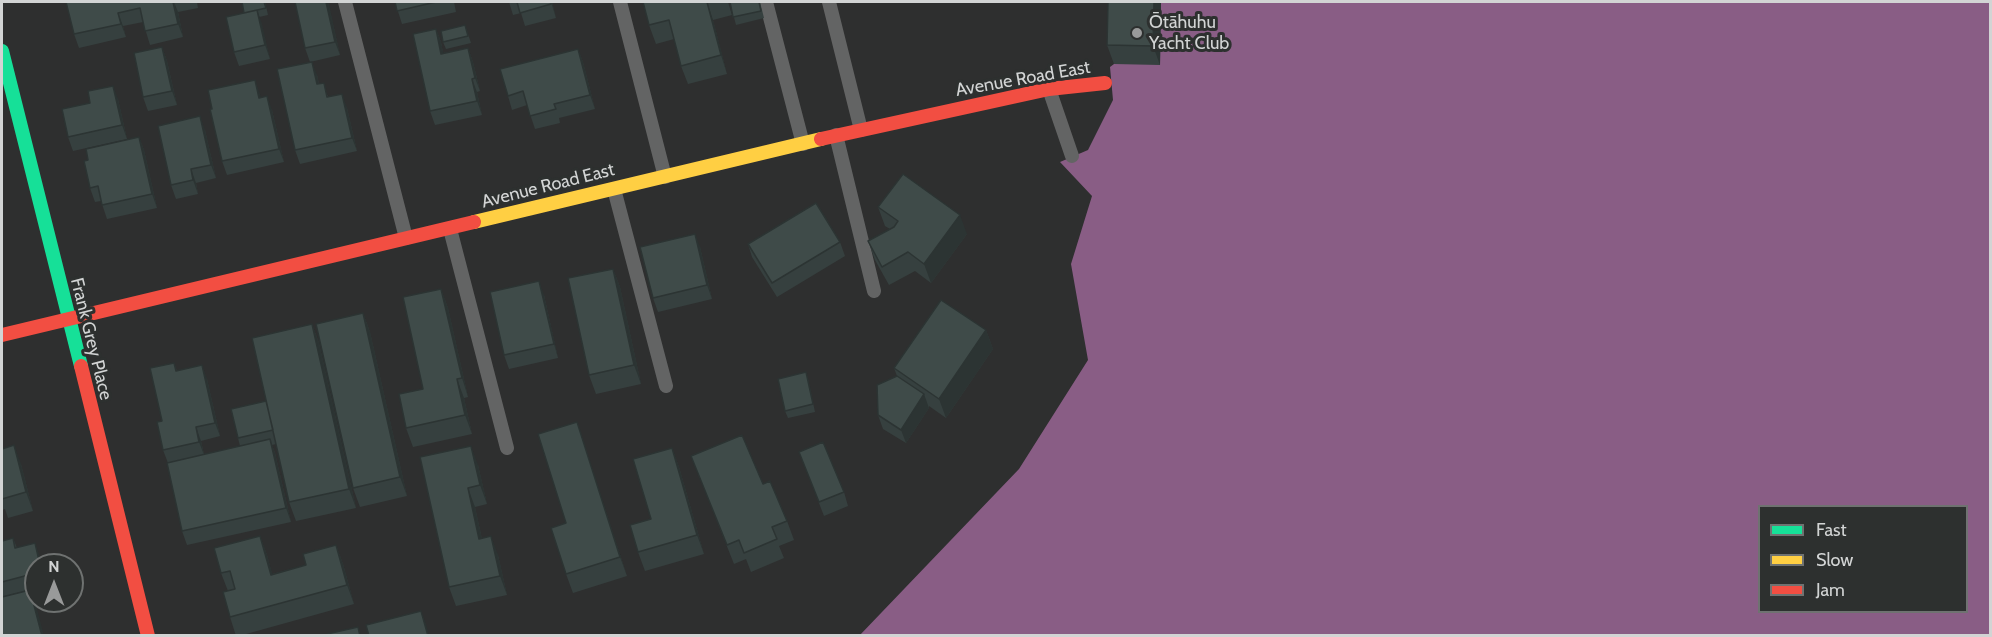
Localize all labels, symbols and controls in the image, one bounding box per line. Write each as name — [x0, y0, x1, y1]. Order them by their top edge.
place label: Ōtāhuhu Yacht Club — [1149, 12, 1229, 54]
marker: Ōtāhuhu Yacht Club — [1130, 26, 1144, 40]
street label: Avenue Road East — [954, 57, 1092, 101]
street label: Avenue Road East — [479, 159, 617, 213]
street label: Frank Grey Place — [65, 276, 117, 402]
legend — [1758, 505, 1968, 613]
text: Fast — [1816, 519, 1847, 541]
text: Slow — [1816, 549, 1853, 571]
north arrow — [24, 553, 84, 613]
text: N — [48, 557, 60, 576]
text: Jam — [1816, 579, 1845, 601]

